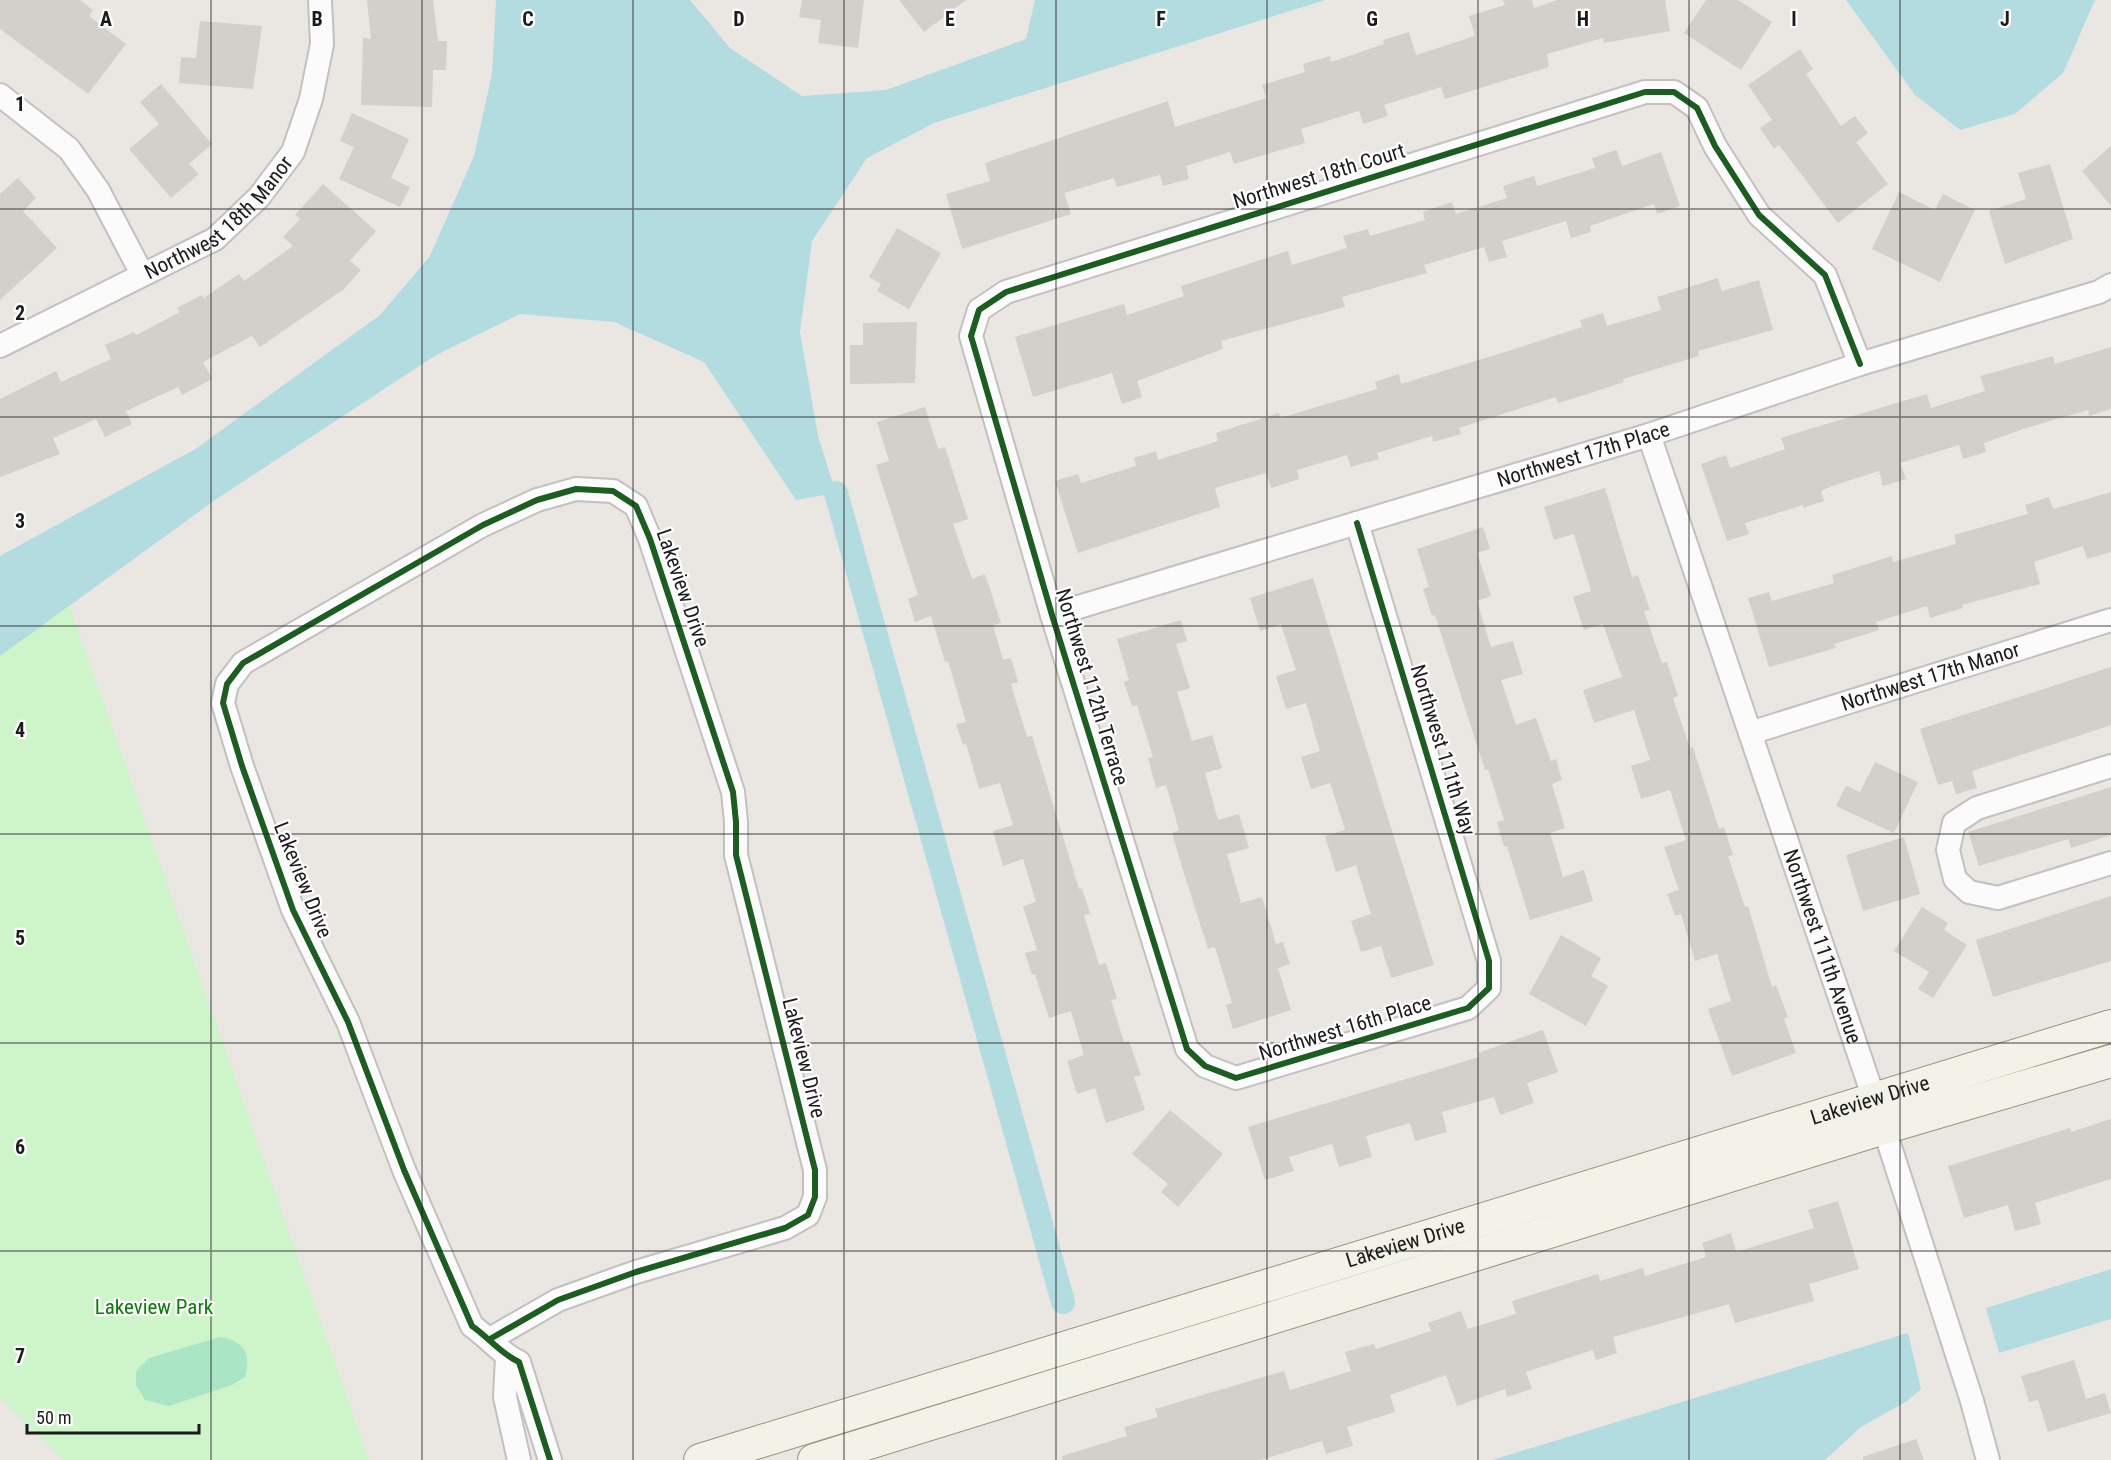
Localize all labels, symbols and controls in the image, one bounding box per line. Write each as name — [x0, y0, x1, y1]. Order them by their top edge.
text: A — [100, 7, 112, 31]
text: B — [311, 7, 323, 31]
text: C — [522, 7, 534, 31]
text: D — [733, 7, 745, 31]
text: E — [945, 7, 955, 31]
text: F — [1156, 7, 1166, 31]
text: G — [1366, 7, 1378, 31]
text: H — [1577, 7, 1589, 31]
text: I — [1791, 7, 1797, 31]
text: J — [2000, 7, 2010, 31]
text: 1 — [15, 92, 25, 116]
street label: Northwest 18th Court — [1230, 138, 1408, 214]
street label: Northwest 18th Manor — [141, 151, 298, 284]
text: 2 — [15, 301, 25, 325]
street label: Northwest 17th Place — [1494, 417, 1673, 492]
text: 3 — [15, 509, 25, 533]
street label: Lakeview Drive — [652, 526, 714, 650]
street label: Northwest 112th Terrace — [1051, 586, 1133, 788]
street label: Northwest 17th Manor — [1838, 637, 2023, 716]
street label: Northwest 111th Way — [1406, 662, 1480, 839]
text: 4 — [15, 718, 25, 742]
street label: Lakeview Drive — [269, 818, 337, 942]
street label: Northwest 111th Avenue — [1778, 846, 1867, 1047]
text: 5 — [15, 926, 25, 950]
street label: Northwest 16th Place — [1256, 990, 1434, 1066]
street label: Lakeview Drive — [777, 995, 831, 1121]
street label: Lakeview Drive — [1808, 1071, 1932, 1130]
text: 6 — [15, 1135, 25, 1159]
street label: Lakeview Drive — [1343, 1213, 1468, 1273]
park label: Lakeview Park — [95, 1295, 214, 1319]
text: 7 — [15, 1344, 25, 1368]
scale bar — [27, 1397, 200, 1435]
text: 50 m — [36, 1407, 71, 1428]

